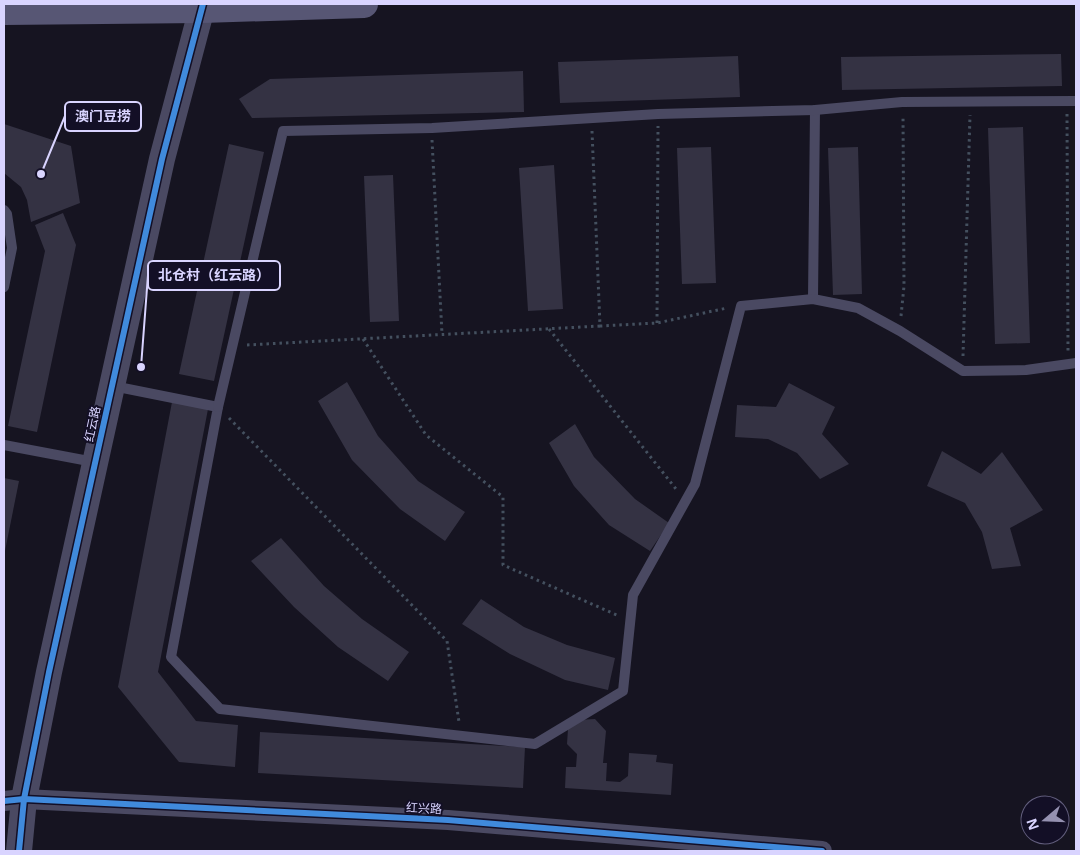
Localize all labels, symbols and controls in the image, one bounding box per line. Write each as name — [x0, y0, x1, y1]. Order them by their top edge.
callout: 澳门豆捞 — [65, 102, 141, 131]
text: 澳门豆捞 — [75, 106, 131, 125]
callout: 北仓村（红云路） — [148, 261, 280, 290]
text: 北仓村（红云路） — [158, 265, 270, 284]
street label: 红云路 — [80, 405, 104, 443]
north arrow — [1020, 795, 1070, 845]
street label: 红兴路 — [406, 799, 442, 817]
text: N — [1021, 816, 1043, 833]

